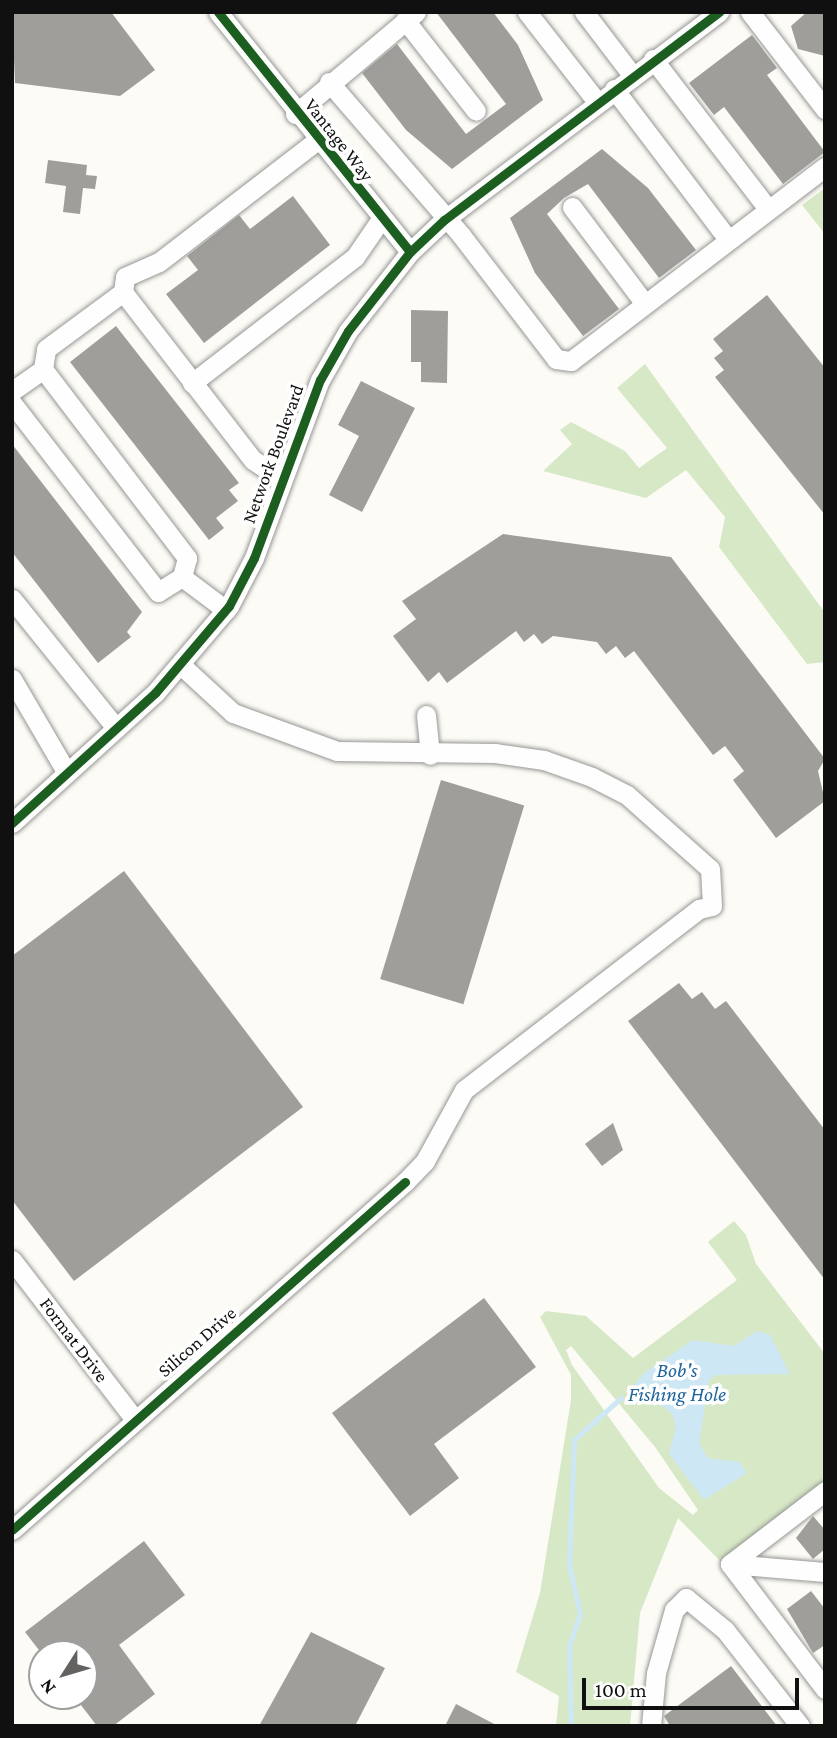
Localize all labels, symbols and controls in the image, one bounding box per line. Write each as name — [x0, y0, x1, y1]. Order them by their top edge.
street label: Vantage Way — [300, 94, 378, 186]
street label: Network Boulevard — [237, 381, 309, 527]
street label: Format Drive — [35, 1293, 113, 1387]
street label: Silicon Drive — [153, 1302, 241, 1382]
water label: Bob's Fishing Hole — [628, 1357, 726, 1407]
north arrow — [28, 1640, 98, 1710]
scale bar — [585, 1664, 802, 1708]
text: N — [35, 1675, 60, 1698]
text: 100 m — [595, 1678, 647, 1702]

